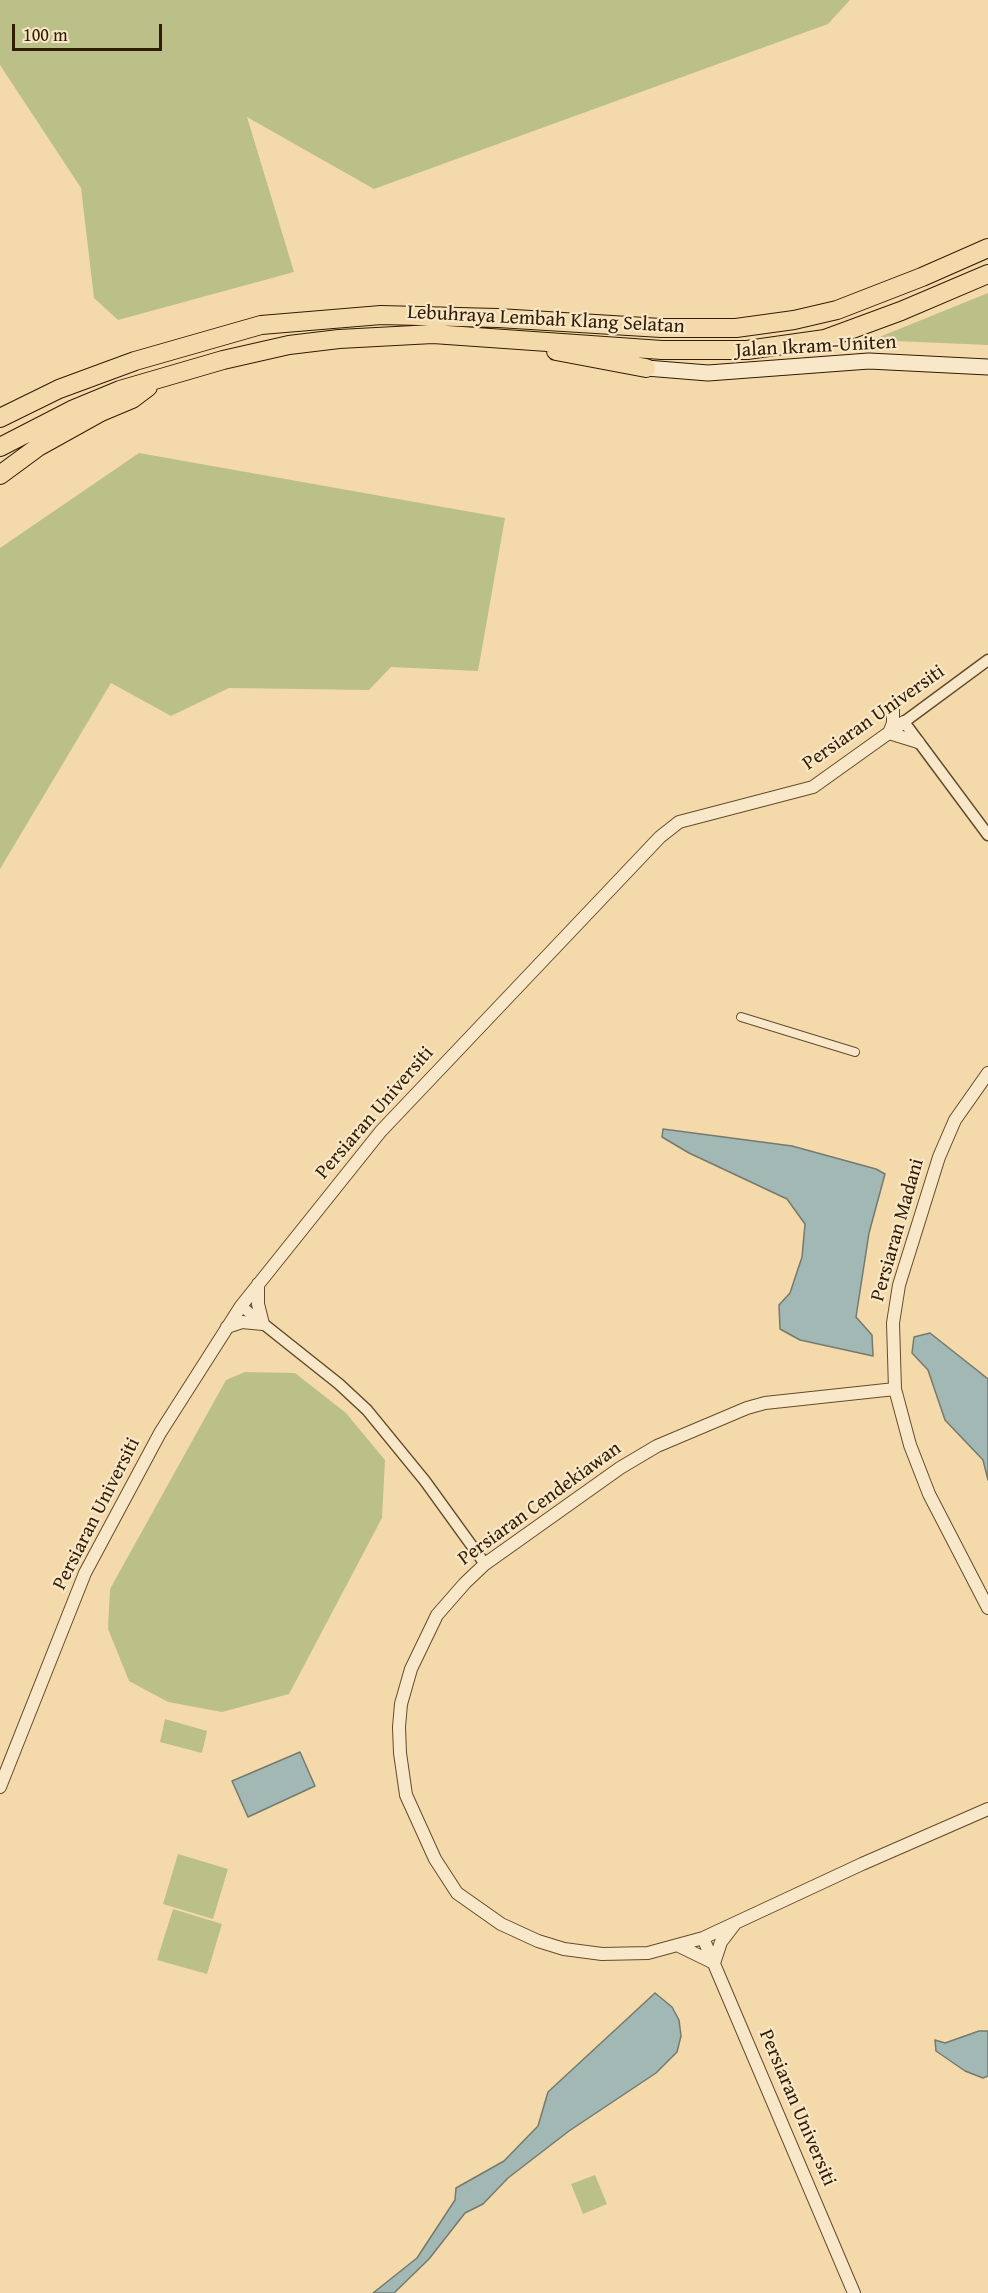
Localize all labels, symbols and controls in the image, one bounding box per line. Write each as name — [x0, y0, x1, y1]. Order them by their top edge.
scale bar — [15, 12, 165, 50]
text: 100 m — [23, 21, 68, 48]
street label: Lebuhraya Lembah Klang Selatan — [407, 301, 685, 339]
street label: Jalan Ikram-Uniten — [735, 331, 897, 363]
street label: Persiaran Universiti — [798, 660, 950, 776]
street label: Persiaran Universiti — [311, 1042, 439, 1184]
street label: Persiaran Madani — [866, 1156, 930, 1304]
street label: Persiaran Universiti — [48, 1434, 146, 1594]
street label: Persiaran Cendekiawan — [454, 1437, 626, 1571]
street label: Persiaran Universiti — [753, 2026, 841, 2190]

